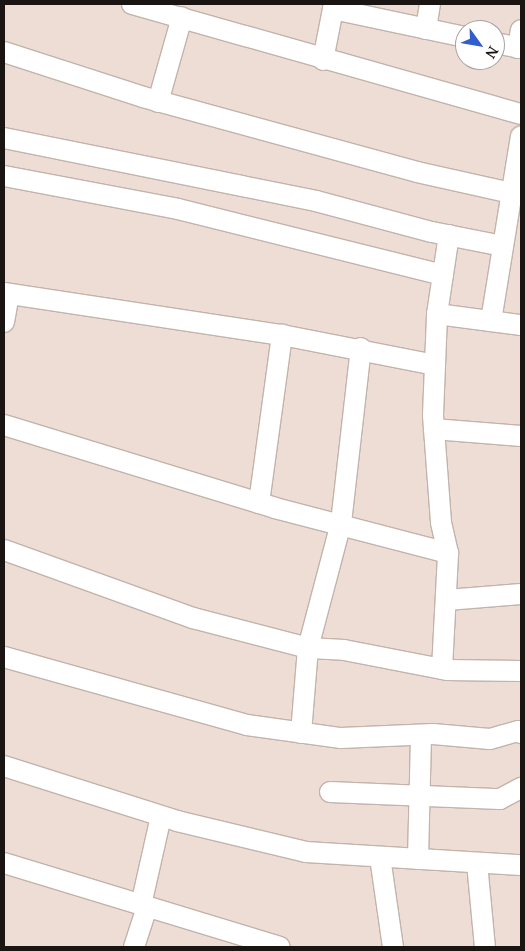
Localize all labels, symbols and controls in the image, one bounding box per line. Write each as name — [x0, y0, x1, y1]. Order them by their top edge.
north arrow — [455, 20, 505, 70]
text: N — [481, 43, 503, 62]

